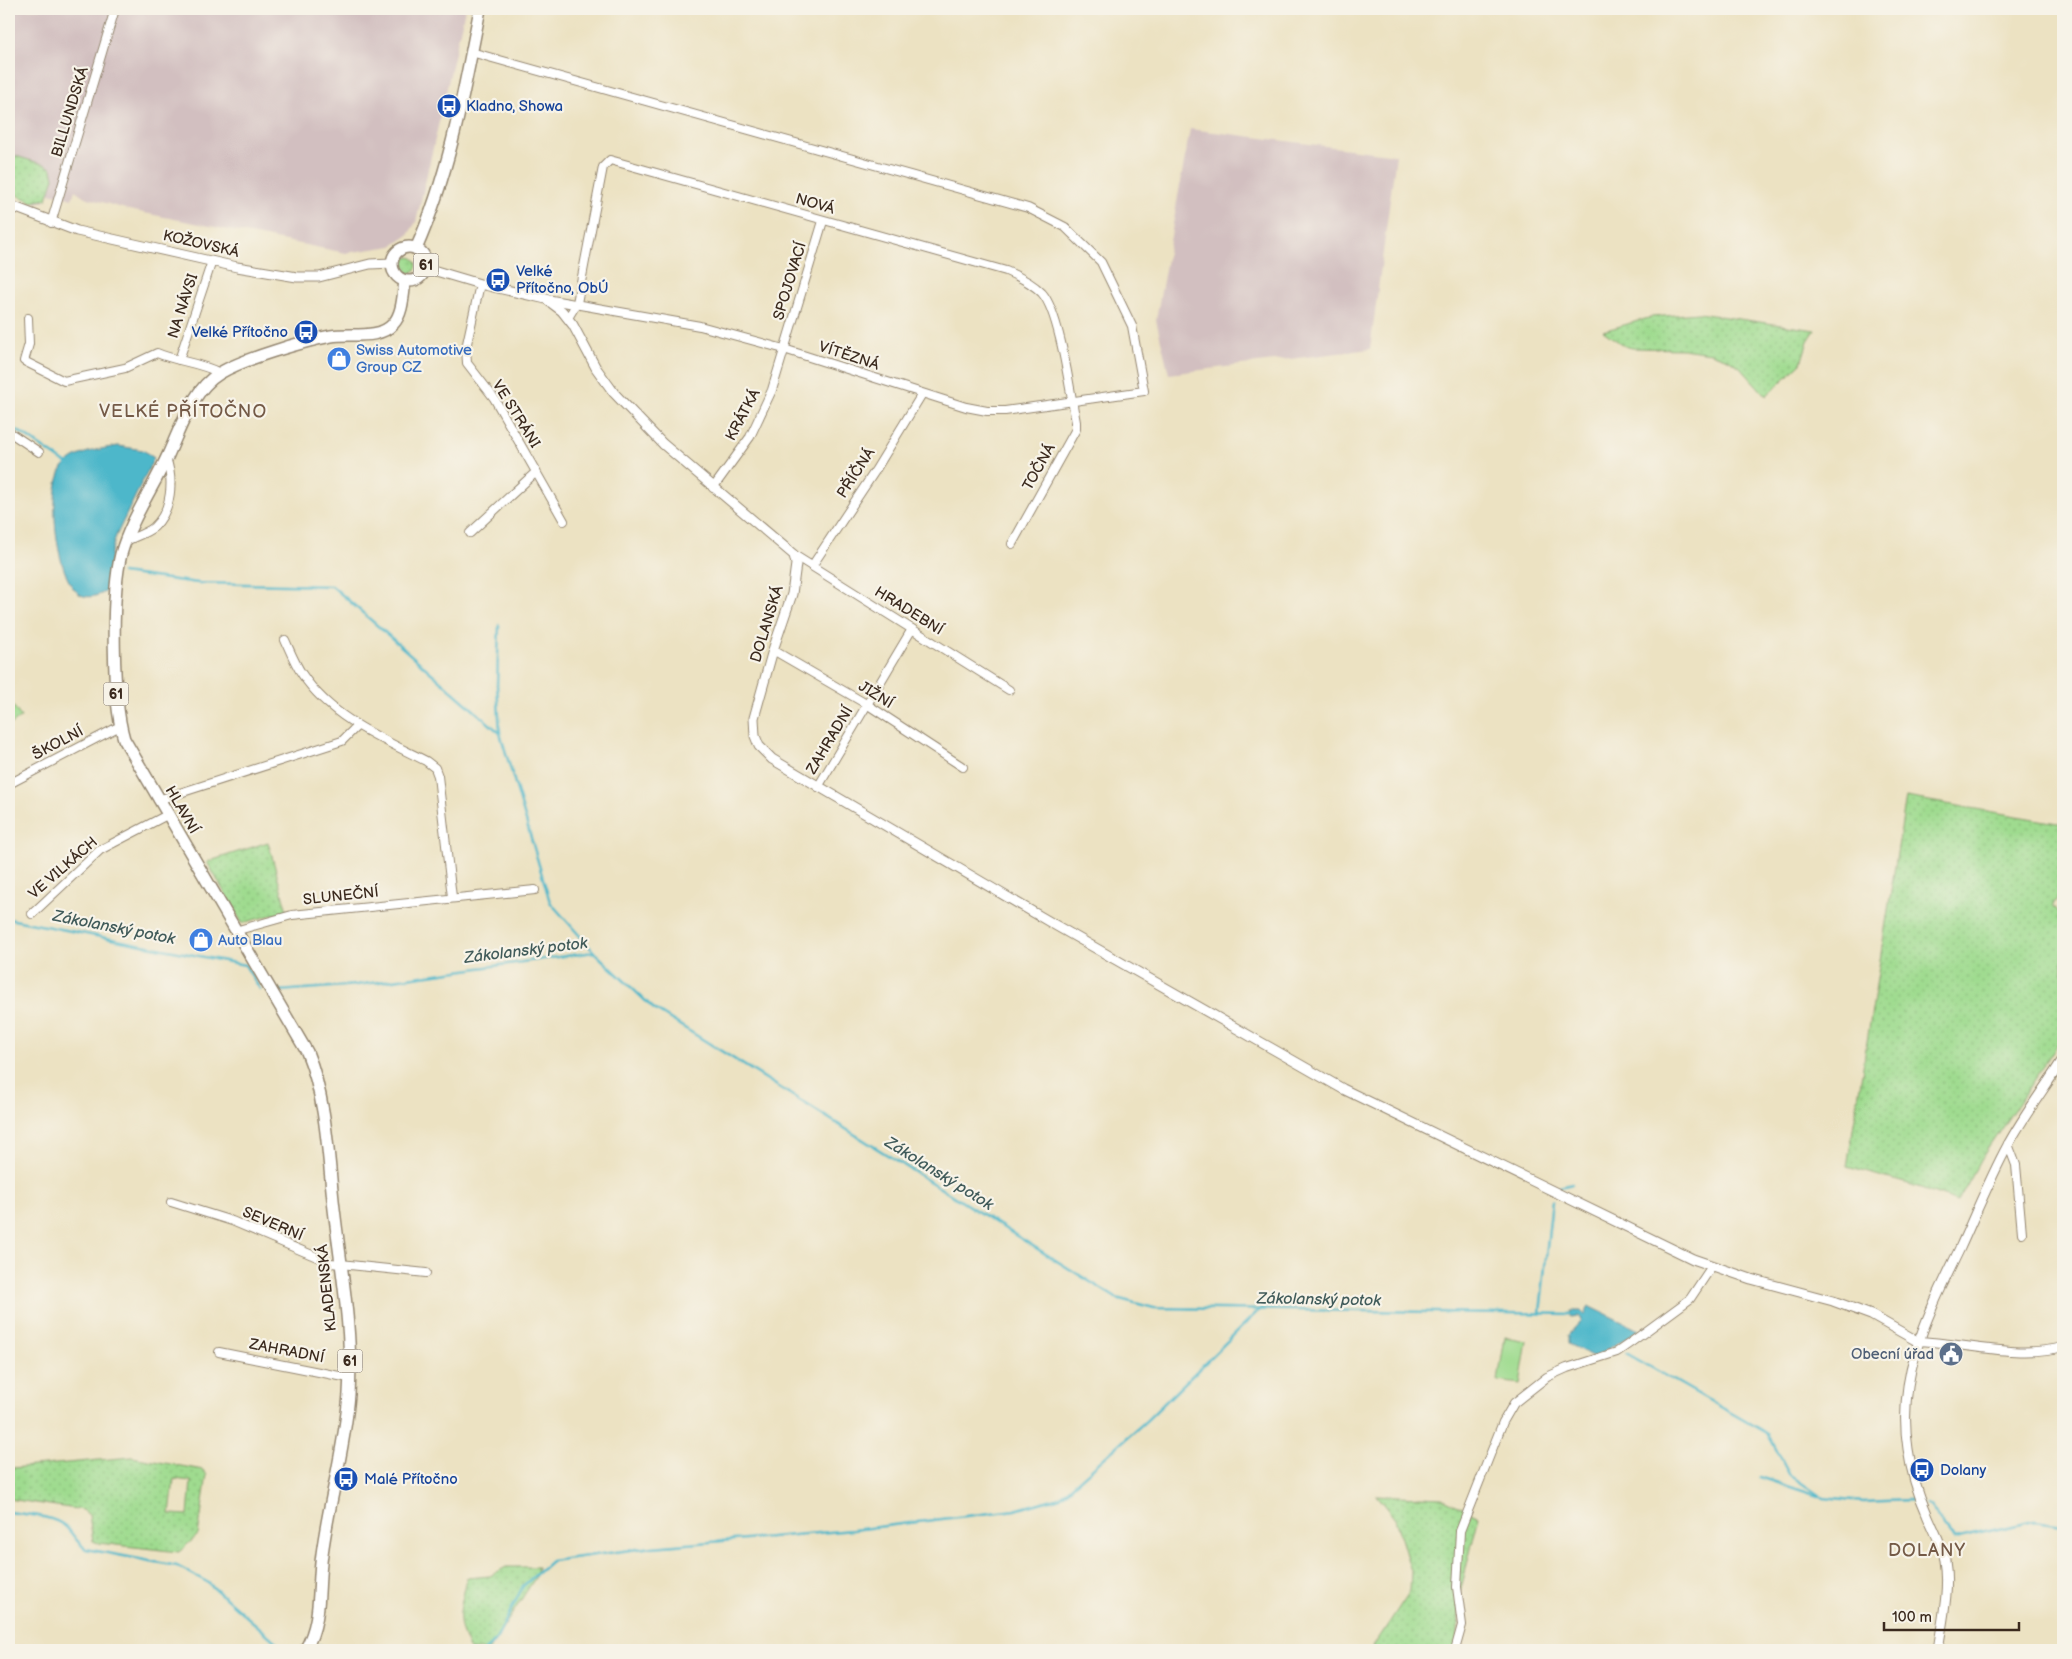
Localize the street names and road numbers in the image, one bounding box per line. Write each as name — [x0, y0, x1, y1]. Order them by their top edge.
street label: BILLUNDSKÁ — [47, 64, 93, 159]
street label: NOVÁ — [793, 189, 837, 219]
street label: KOŽOVSKÁ — [161, 226, 242, 262]
street label: SPOJOVACÍ — [769, 239, 811, 323]
road number: 61 — [414, 254, 438, 276]
street label: NA NÁVSI — [164, 271, 202, 341]
street label: VÍTĚZNÁ — [816, 337, 882, 375]
street label: VE STRÁNI — [488, 376, 545, 452]
street label: KRÁTKÁ — [721, 385, 765, 444]
street label: TOČNÁ — [1018, 440, 1060, 494]
street label: PŘÍČNÁ — [833, 444, 880, 502]
street label: HRADEBNÍ — [871, 582, 947, 640]
street label: DOLANSKÁ — [746, 583, 788, 665]
street label: JIŽNÍ — [855, 677, 897, 713]
road number: 61 — [104, 682, 128, 706]
street label: ZAHRADNÍ — [802, 702, 858, 778]
street label: ŠKOLNÍ — [29, 721, 87, 764]
street label: HLAVNÍ — [161, 782, 204, 838]
street label: VE VILKÁCH — [25, 833, 101, 903]
street label: SLUNEČNÍ — [302, 883, 380, 909]
street label: SEVERNÍ — [240, 1203, 307, 1246]
street label: KLADENSKÁ — [313, 1243, 341, 1333]
street label: ZAHRADNÍ — [247, 1334, 326, 1368]
road number: 61 — [338, 1350, 362, 1372]

